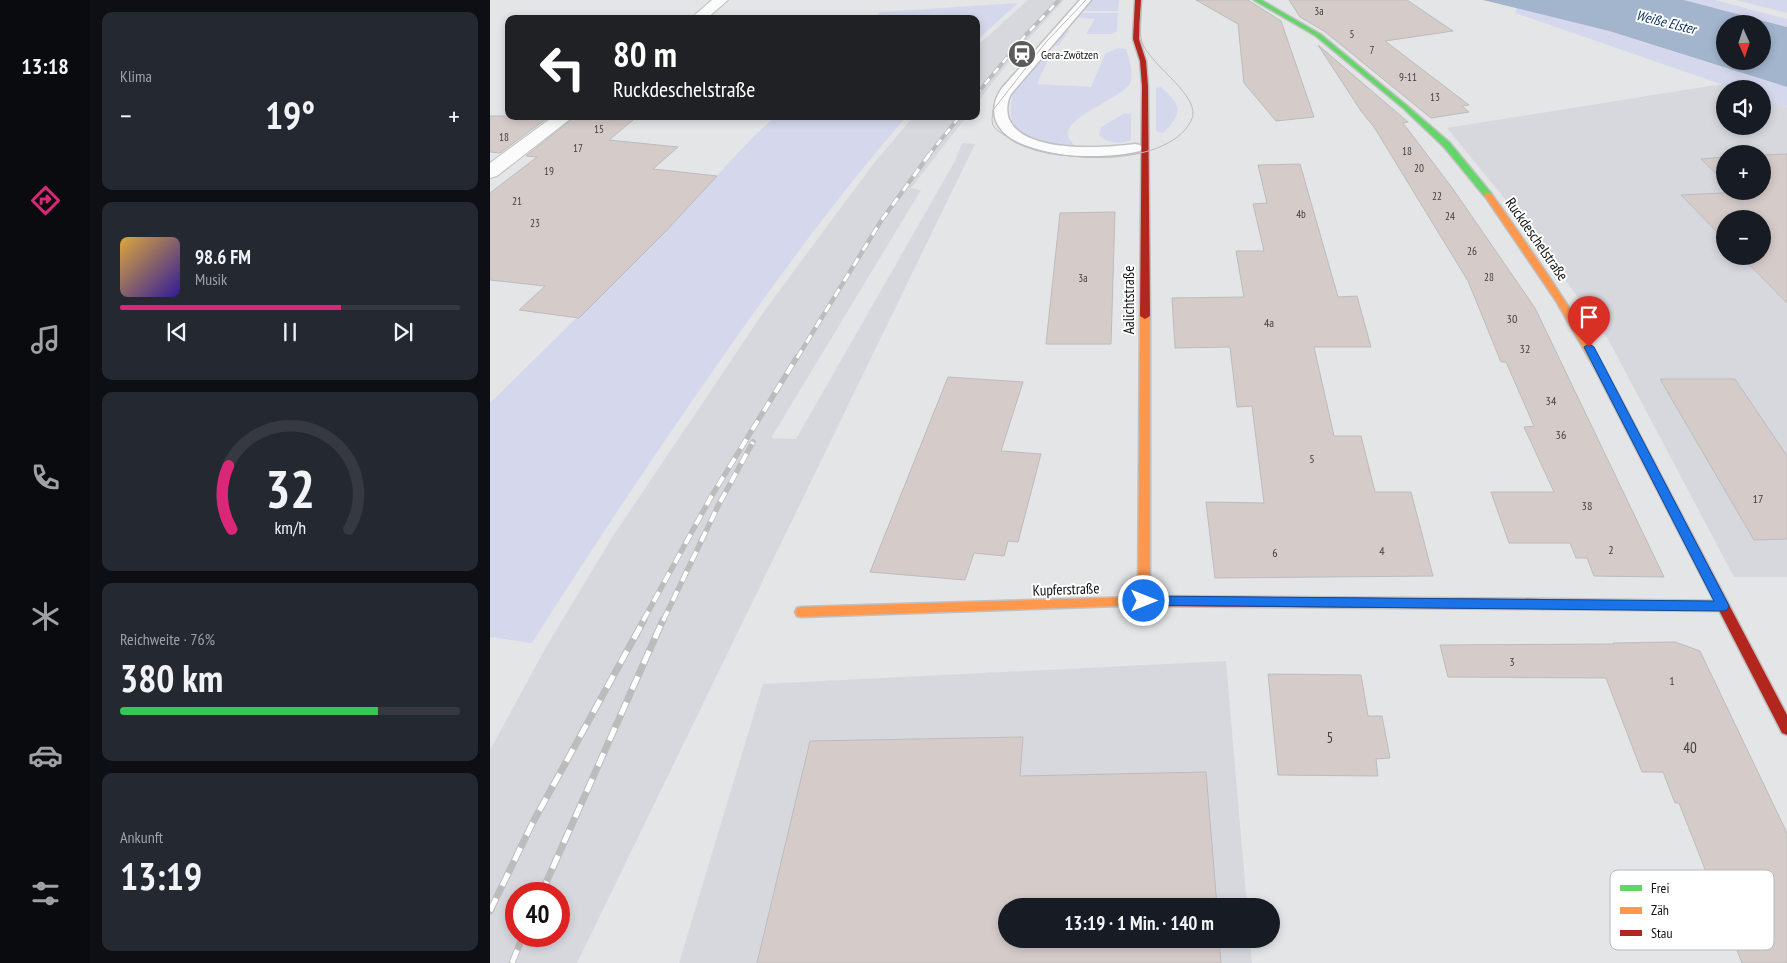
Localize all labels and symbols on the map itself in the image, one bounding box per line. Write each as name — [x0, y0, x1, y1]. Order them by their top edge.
house number: 3a — [1314, 4, 1324, 18]
water label: Weiße Elster — [1634, 6, 1700, 39]
north arrow — [1716, 15, 1771, 70]
house number: 5 — [1350, 27, 1355, 41]
station icon: Gera-Zwötzen — [1007, 39, 1037, 69]
house number: 7 — [1370, 43, 1375, 57]
place label: Gera-Zwötzen — [1041, 47, 1098, 62]
house number: 9-11 — [1399, 70, 1417, 84]
house number: 13 — [1430, 90, 1440, 104]
house number: 15 — [594, 122, 604, 136]
house number: 18 — [499, 130, 509, 144]
house number: 17 — [573, 141, 583, 155]
house number: 18 — [1402, 144, 1412, 158]
house number: 20 — [1414, 161, 1424, 175]
house number: 19 — [544, 164, 554, 178]
house number: 22 — [1432, 189, 1442, 203]
house number: 21 — [512, 194, 522, 208]
street label: Ruckdeschelstraße — [1501, 194, 1573, 284]
house number: 4b — [1296, 207, 1306, 221]
house number: 24 — [1445, 209, 1455, 223]
house number: 23 — [530, 216, 540, 230]
house number: 26 — [1467, 244, 1477, 258]
street label: Aalichtstraße — [1119, 266, 1138, 334]
house number: 28 — [1484, 270, 1494, 284]
house number: 3a — [1078, 271, 1088, 285]
pin — [1568, 296, 1610, 347]
house number: 30 — [1507, 311, 1517, 326]
house number: 4a — [1264, 315, 1274, 330]
house number: 32 — [1520, 341, 1530, 356]
house number: 34 — [1546, 393, 1557, 408]
house number: 36 — [1556, 427, 1566, 442]
house number: 5 — [1309, 451, 1315, 466]
house number: 17 — [1753, 491, 1763, 506]
house number: 38 — [1582, 498, 1592, 513]
house number: 2 — [1608, 542, 1614, 557]
house number: 4 — [1379, 543, 1385, 558]
house number: 6 — [1272, 545, 1278, 560]
position arrow — [1117, 574, 1169, 626]
street label: Kupferstraße — [1032, 578, 1100, 600]
house number: 3 — [1509, 654, 1515, 669]
house number: 1 — [1669, 673, 1675, 688]
house number: 5 — [1327, 728, 1333, 747]
house number: 40 — [1683, 738, 1697, 757]
legend — [1610, 870, 1774, 950]
text: Frei — [1651, 879, 1669, 897]
speed limit sign: 40 — [505, 882, 570, 947]
text: Zäh — [1651, 901, 1669, 919]
text: Stau — [1651, 924, 1673, 942]

